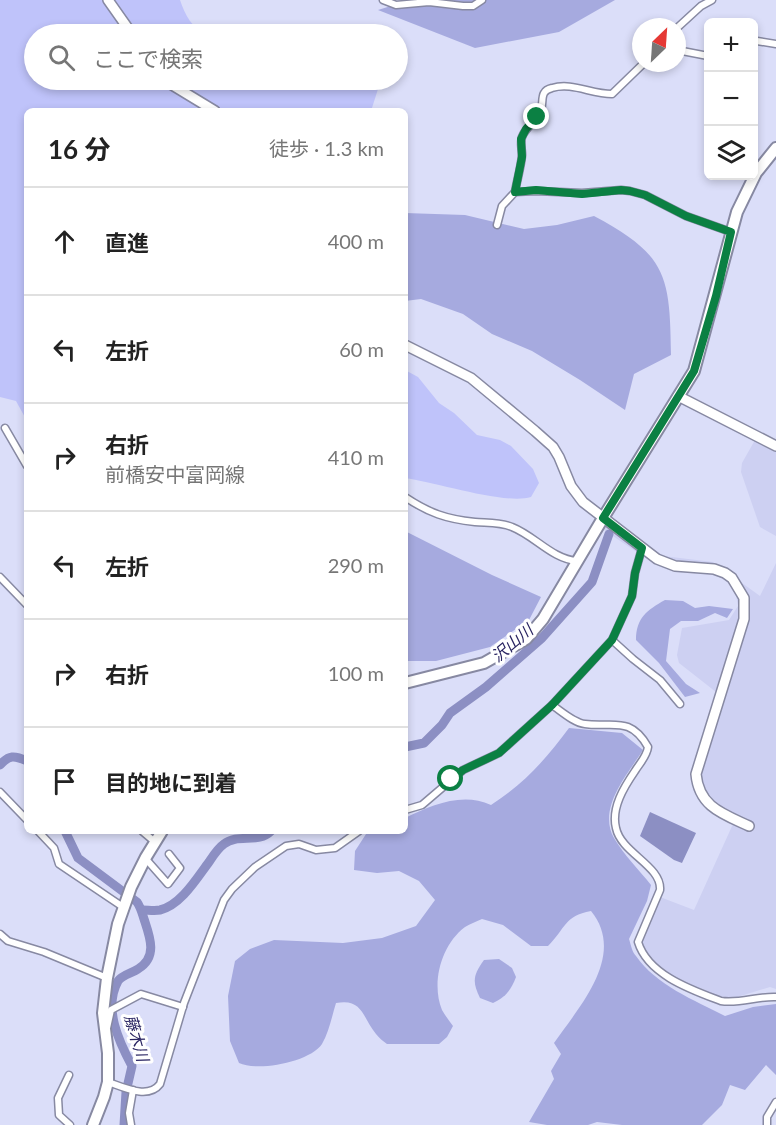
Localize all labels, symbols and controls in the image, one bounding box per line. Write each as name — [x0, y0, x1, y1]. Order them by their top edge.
north arrow — [632, 18, 686, 72]
map controls — [704, 18, 758, 180]
button: + — [704, 18, 758, 72]
search box — [24, 24, 408, 90]
icon: search — [45, 41, 78, 74]
text: ここで検索 — [93, 45, 203, 72]
button: − — [704, 72, 758, 126]
route end — [523, 103, 549, 129]
button: layers — [704, 126, 758, 180]
text: 16 分 — [48, 133, 110, 165]
text: 徒歩 · 1.3 km — [269, 136, 384, 160]
icon: ahead — [48, 225, 81, 258]
text: 直進 — [105, 229, 149, 256]
text: 400 m — [328, 229, 384, 253]
icon: left — [48, 333, 81, 366]
text: 左折 — [105, 337, 149, 364]
text: 60 m — [339, 337, 384, 361]
text: 右折 — [105, 431, 149, 458]
icon: right — [48, 441, 81, 474]
text: 410 m — [328, 445, 384, 469]
text: 前橋安中富岡線 — [105, 462, 245, 486]
icon: left — [48, 549, 81, 582]
text: 左折 — [105, 553, 149, 580]
text: 290 m — [328, 553, 384, 577]
water label: 沢山川 — [487, 619, 538, 665]
icon: right — [48, 657, 81, 690]
text: 右折 — [105, 661, 149, 688]
text: 100 m — [328, 661, 384, 685]
icon: arrive — [48, 765, 81, 798]
route start — [437, 765, 463, 791]
text: 目的地に到着 — [105, 769, 237, 796]
water label: 藤木川 — [122, 1012, 154, 1065]

